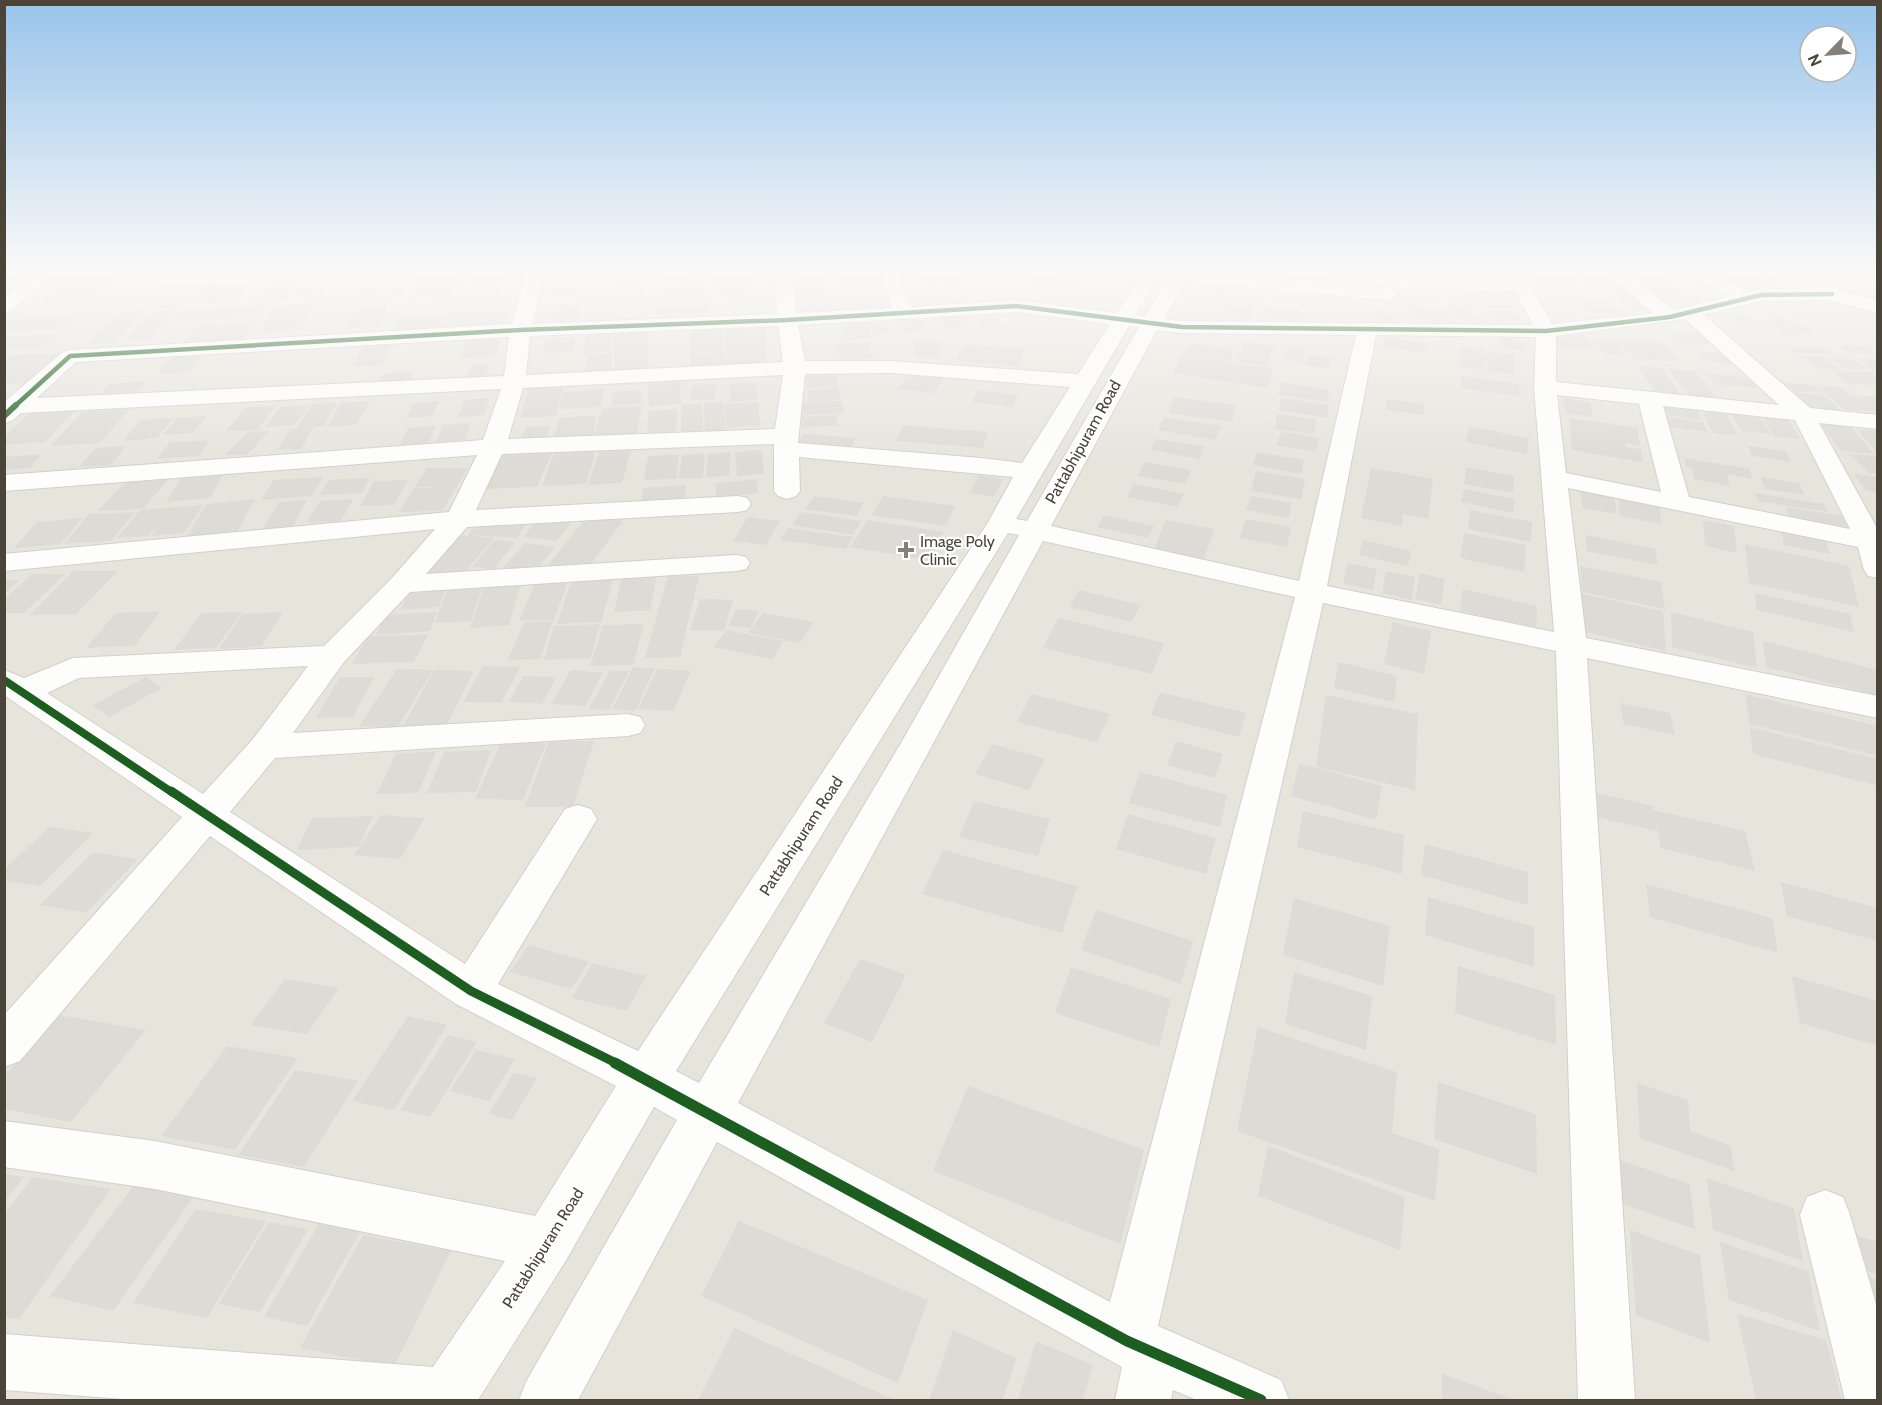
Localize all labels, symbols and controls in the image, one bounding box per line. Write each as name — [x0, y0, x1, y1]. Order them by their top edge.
north arrow — [1798, 24, 1858, 84]
text: N — [1804, 51, 1826, 69]
street label: Pattabhipuram Road — [1041, 377, 1125, 507]
place label: Image Poly Clinic — [920, 532, 995, 569]
marker: Image Poly Clinic — [897, 541, 915, 559]
street label: Pattabhipuram Road — [755, 773, 847, 899]
street label: Pattabhipuram Road — [498, 1184, 588, 1312]

